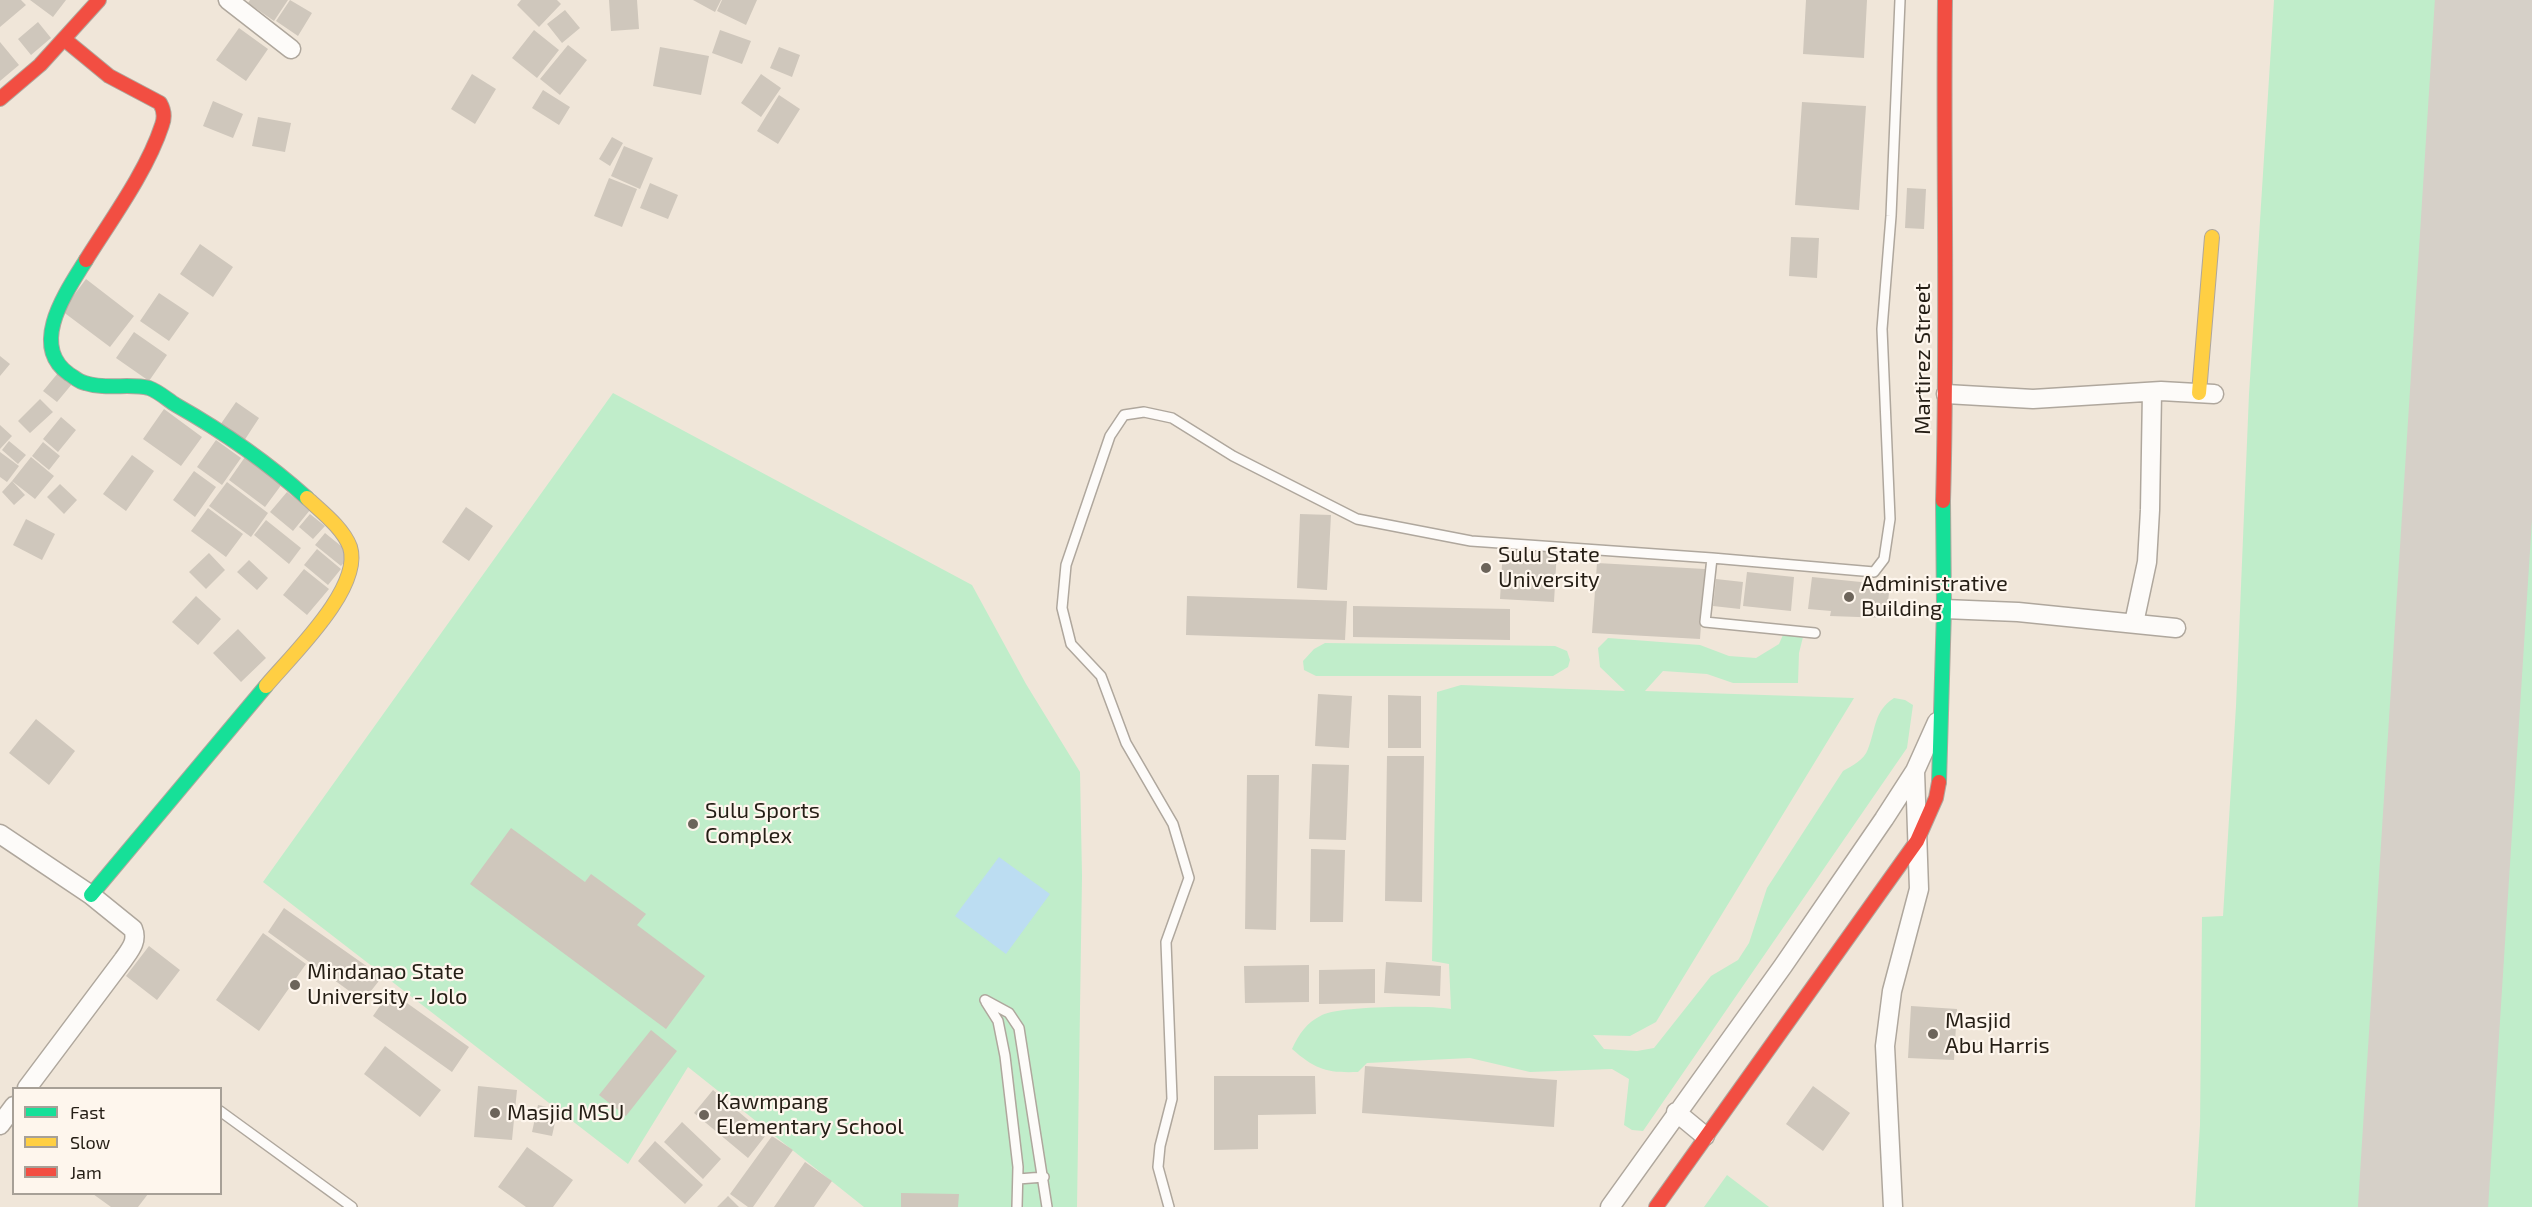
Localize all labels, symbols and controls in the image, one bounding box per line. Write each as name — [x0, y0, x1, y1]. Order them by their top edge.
street label: Martirez Street — [1910, 283, 1936, 435]
place label: Sulu State University — [1498, 542, 1600, 594]
marker: Sulu State University — [1479, 561, 1493, 575]
place label: Administrative Building — [1861, 571, 2008, 622]
marker: Administrative Building — [1842, 590, 1856, 604]
place label: Sulu Sports Complex — [705, 798, 820, 849]
marker: Sulu Sports Complex — [686, 817, 700, 831]
place label: Mindanao State University - Jolo — [307, 959, 467, 1010]
marker: Mindanao State University - Jolo — [288, 978, 302, 992]
place label: Masjid Abu Harris — [1945, 1008, 2050, 1060]
marker: Masjid Abu Harris — [1926, 1027, 1940, 1041]
legend — [12, 1087, 222, 1195]
place label: Kawmpang Elementary School — [716, 1089, 904, 1140]
place label: Masjid MSU — [507, 1100, 624, 1126]
text: Fast — [70, 1101, 105, 1123]
marker: Masjid MSU — [488, 1106, 502, 1120]
marker: Kawmpang Elementary School — [697, 1108, 711, 1122]
text: Slow — [70, 1131, 110, 1153]
text: Jam — [70, 1161, 102, 1183]

